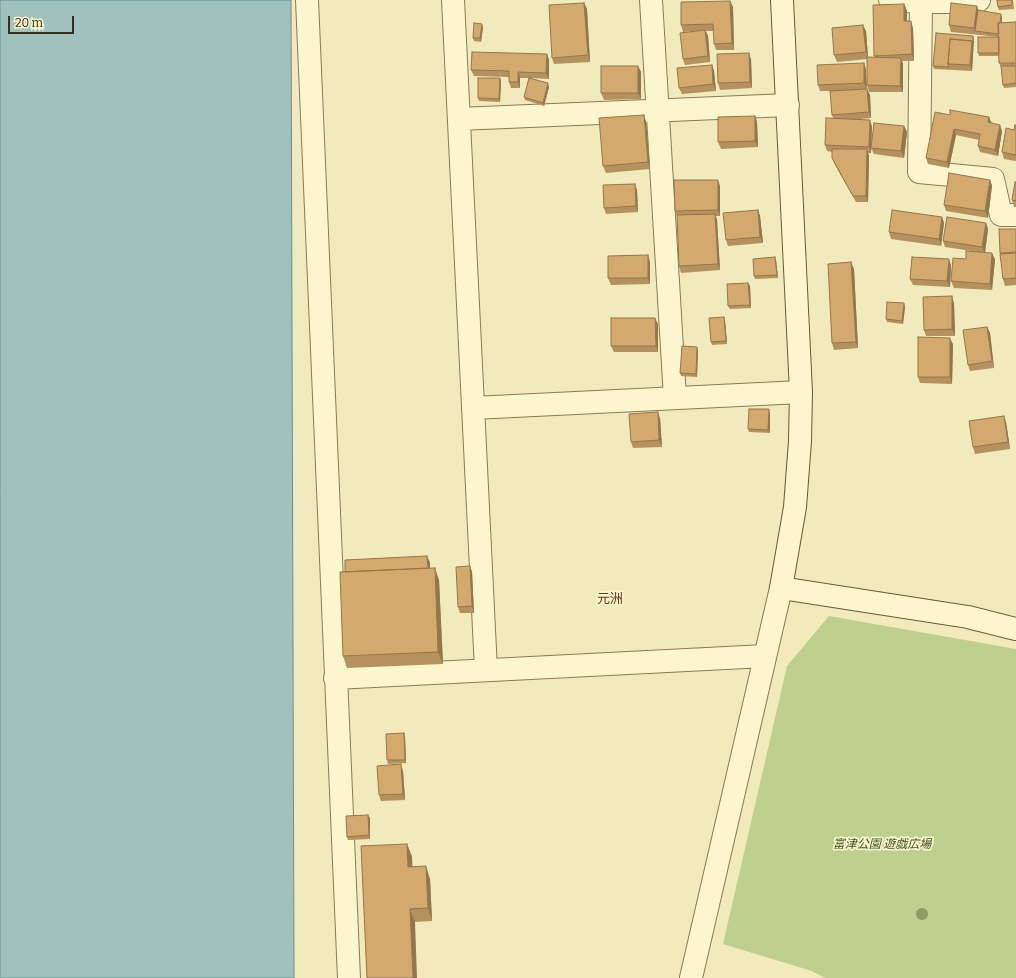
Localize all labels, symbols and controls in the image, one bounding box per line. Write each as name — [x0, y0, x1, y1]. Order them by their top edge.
scale bar — [10, 8, 76, 34]
text: 20 m — [15, 16, 43, 30]
district label: 元洲 — [597, 591, 623, 607]
park label: 富津公園 遊戯広場 — [833, 838, 931, 852]

